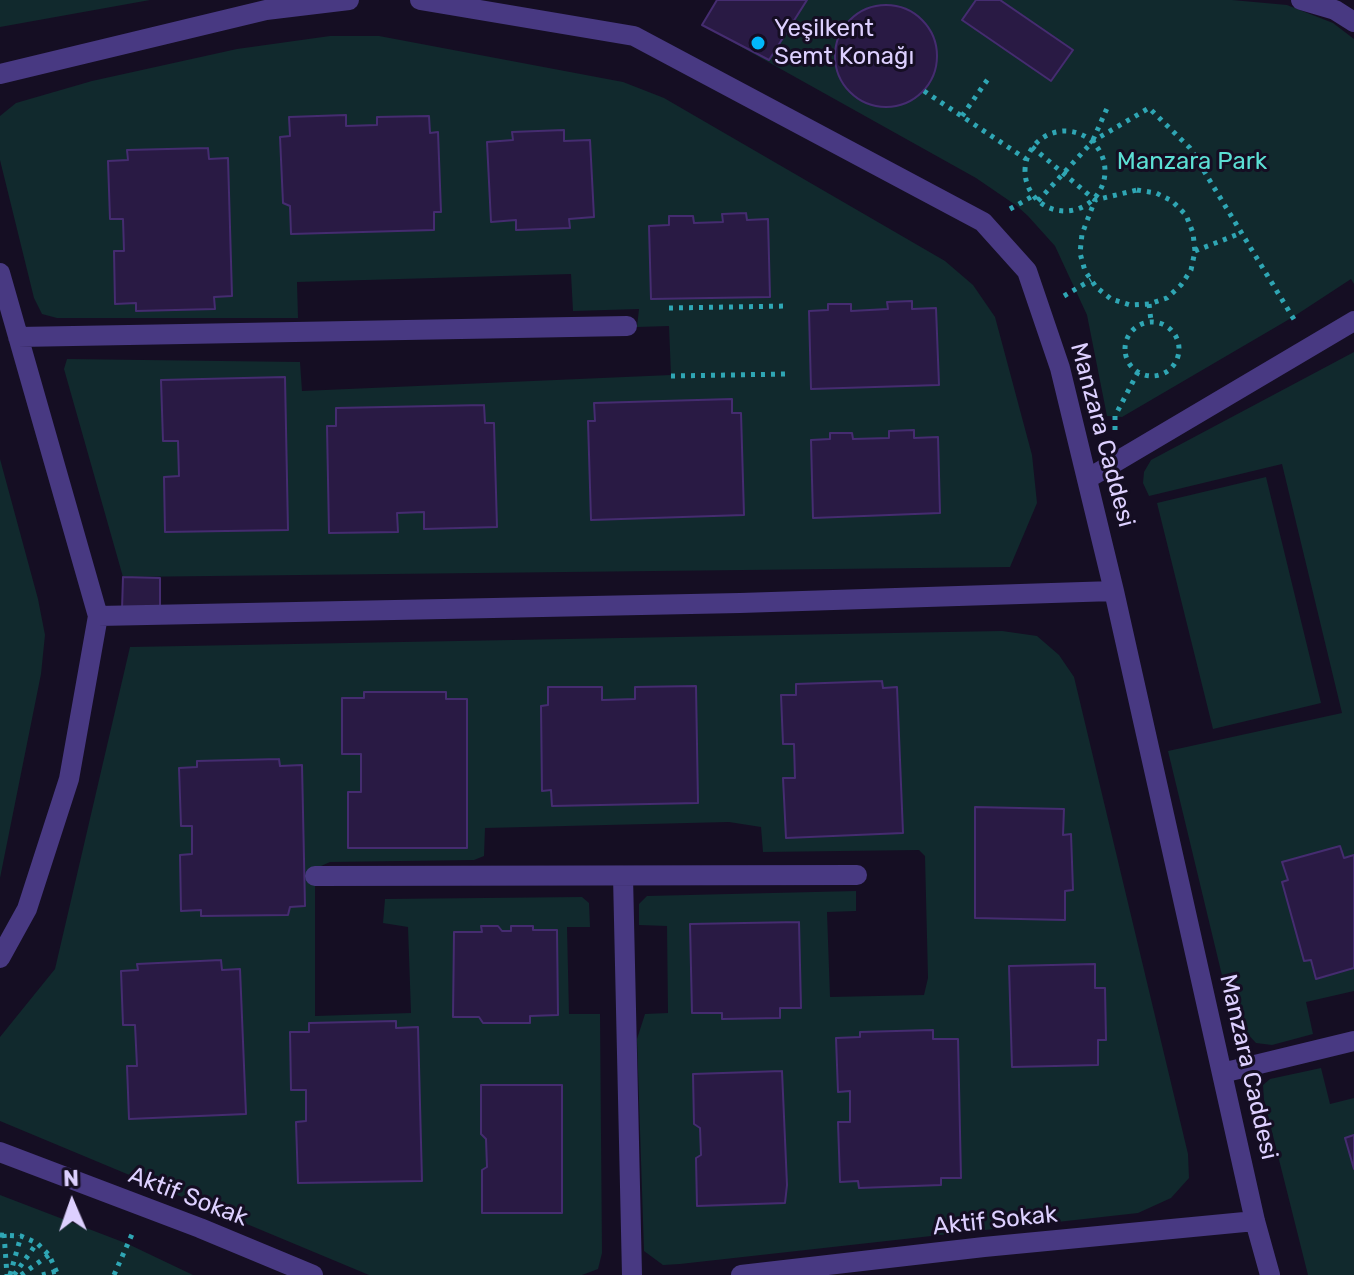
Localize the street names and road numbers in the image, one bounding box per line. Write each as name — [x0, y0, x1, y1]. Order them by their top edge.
street label: Manzara Caddesi — [1064, 340, 1140, 530]
street label: Manzara Caddesi — [1213, 971, 1283, 1163]
street label: Aktif Sokak — [124, 1161, 252, 1233]
street label: Aktif Sokak — [931, 1200, 1059, 1242]

